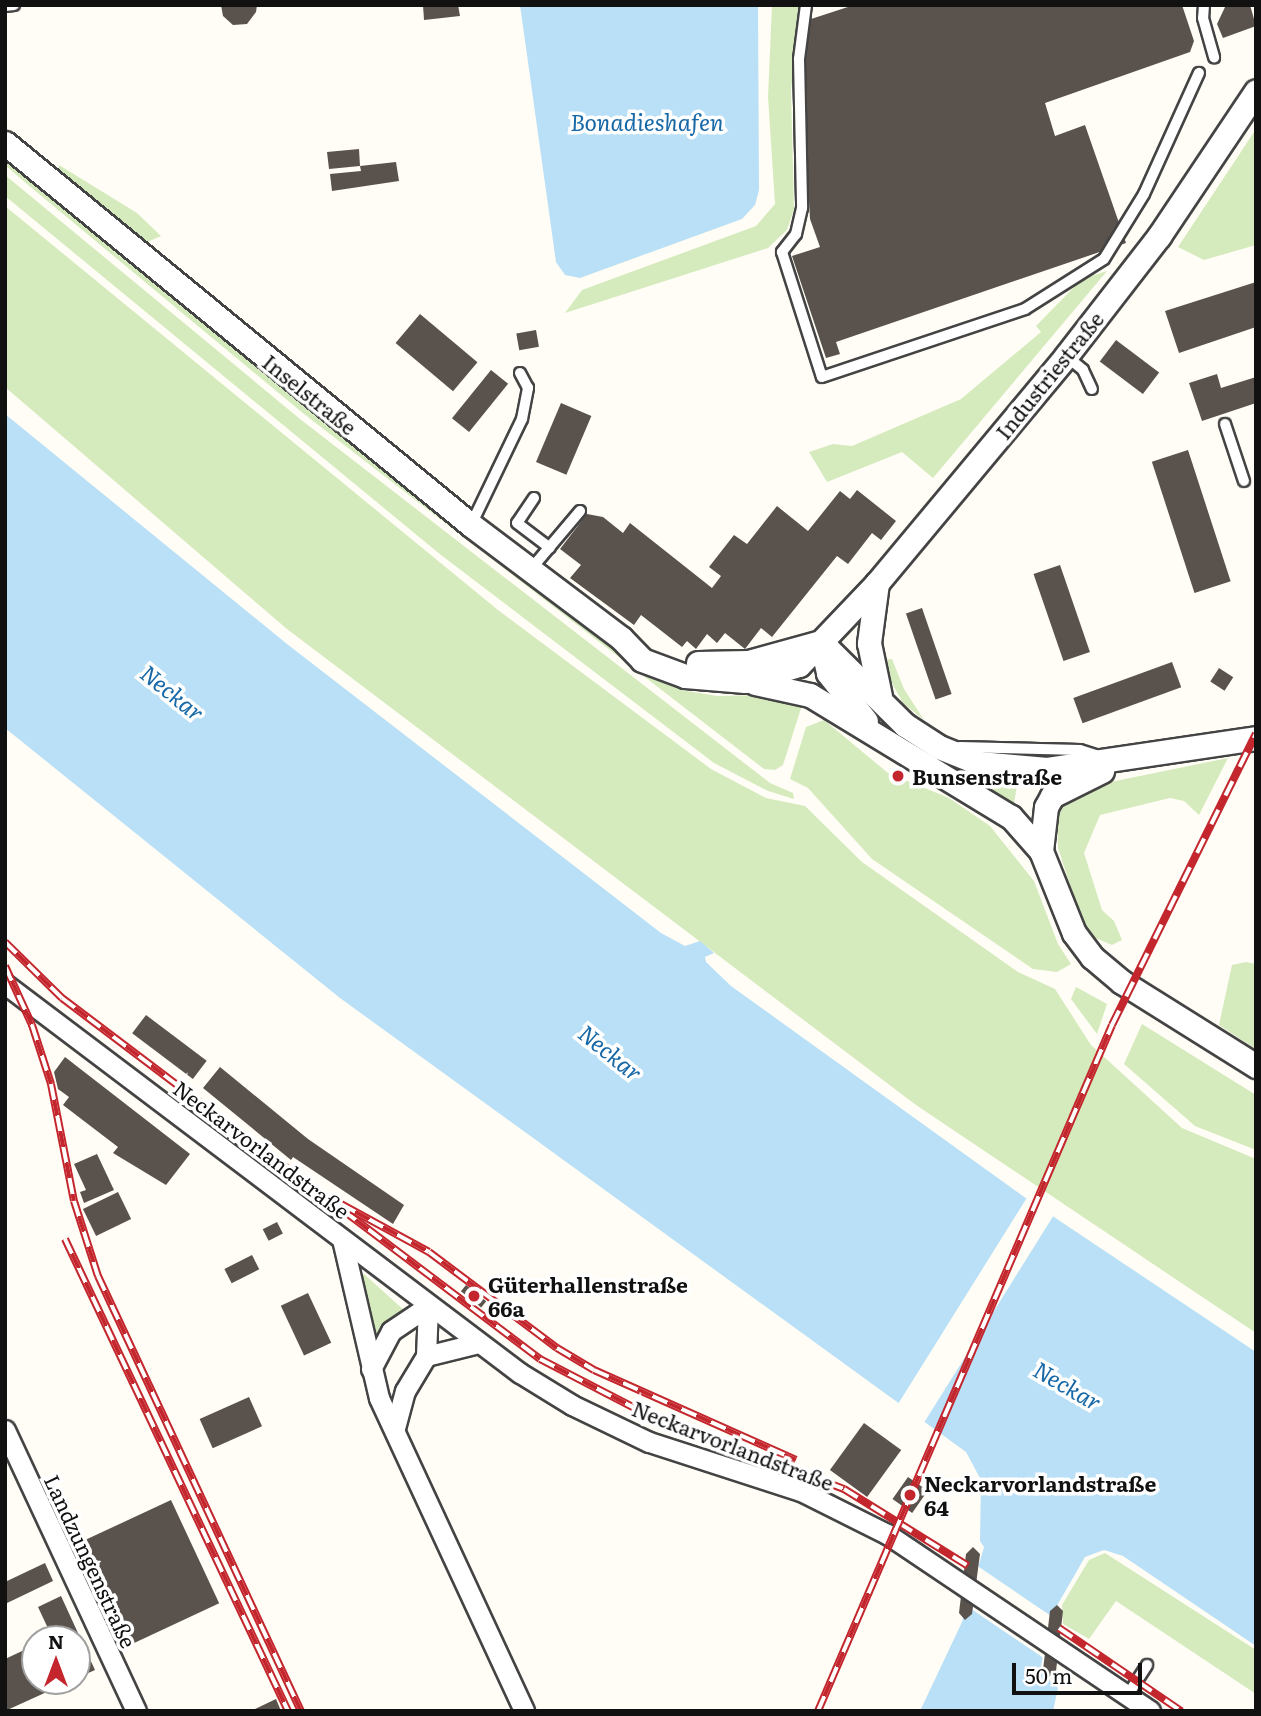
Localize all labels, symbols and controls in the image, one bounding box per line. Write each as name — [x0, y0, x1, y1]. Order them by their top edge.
water label: Bonadieshafen — [570, 107, 724, 135]
street label: Industriestraße — [990, 306, 1108, 444]
street label: Inselstraße — [258, 349, 362, 439]
water label: Neckar — [136, 658, 210, 726]
place label: Bunsenstraße — [912, 763, 1062, 789]
marker: Bunsenstraße — [890, 768, 906, 784]
water label: Neckar — [574, 1018, 648, 1086]
street label: Neckarvorlandstraße — [169, 1075, 355, 1223]
place label: Güterhallenstraße 66a — [488, 1271, 688, 1321]
marker: Güterhallenstraße 66a — [466, 1288, 482, 1304]
water label: Neckar — [1029, 1355, 1107, 1415]
street label: Neckarvorlandstraße — [629, 1395, 837, 1495]
place label: Neckarvorlandstraße 64 — [924, 1470, 1156, 1520]
street label: Landzungenstraße — [40, 1471, 142, 1651]
marker: Neckarvorlandstraße 64 — [902, 1487, 918, 1503]
north arrow — [21, 1625, 91, 1695]
text: N — [48, 1627, 64, 1655]
scale bar — [1016, 1650, 1146, 1694]
text: 50 m — [1025, 1659, 1072, 1690]

